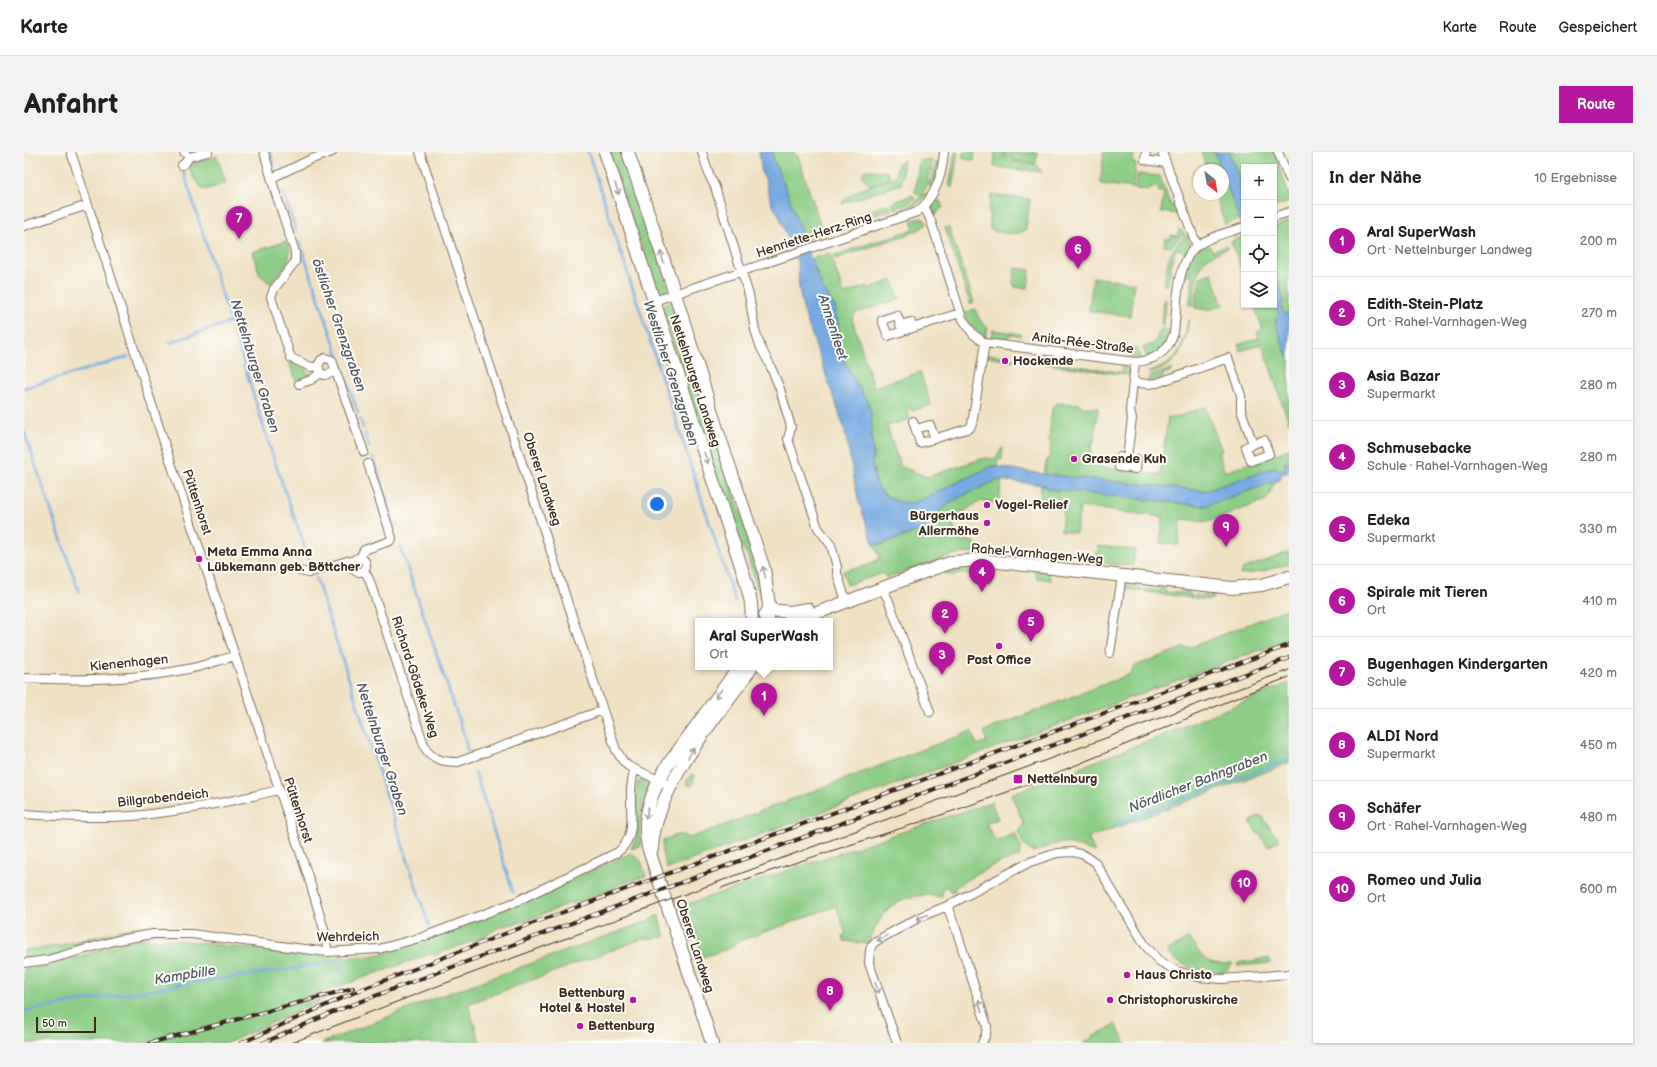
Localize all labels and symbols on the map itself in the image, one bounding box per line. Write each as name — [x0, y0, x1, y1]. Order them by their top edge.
north arrow — [1193, 164, 1229, 200]
one-way arrow — [614, 182, 621, 195]
pin: 7 — [226, 206, 252, 239]
street label: Henriette-Herz-Ring — [754, 209, 874, 261]
pin: 6 — [1065, 236, 1091, 269]
one-way arrow — [658, 251, 666, 263]
water label: östlicher Grenzgraben — [308, 256, 370, 394]
water label: Annenfleet — [814, 291, 852, 362]
water label: Nettelnburger Graben — [227, 297, 283, 435]
water label: Westlicher Grenzgraben — [639, 298, 703, 448]
street label: Nettelnburger Landweg — [666, 313, 724, 449]
street label: Anita-Rée-Straße — [1031, 329, 1135, 357]
place label: Hockende — [1013, 353, 1074, 369]
marker: Hockende — [1000, 356, 1010, 366]
street label: Oberer Landweg — [519, 430, 565, 528]
place label: Grasende Kuh — [1082, 451, 1166, 467]
one-way arrow — [702, 452, 710, 464]
marker: Grasende Kuh — [1069, 454, 1079, 464]
street label: Püttenhorst — [179, 467, 215, 537]
your location — [647, 494, 667, 514]
place label: Vogel-Relief — [995, 497, 1069, 513]
marker: Vogel-Relief — [982, 500, 992, 510]
place label: Bürgerhaus Allermöhe — [909, 508, 980, 539]
pin: 9 — [1213, 514, 1239, 547]
marker: Bürgerhaus Allermöhe — [982, 518, 992, 528]
street label: Rahel-Varnhagen-Weg — [970, 540, 1104, 568]
place label: Meta Emma Anna Lübkemann geb. Böttcher — [207, 544, 361, 575]
marker: Meta Emma Anna Lübkemann geb. Böttcher — [194, 554, 204, 564]
pin: 4 — [969, 559, 995, 592]
one-way arrow — [759, 566, 767, 579]
pin: 2 — [932, 601, 958, 634]
pin: 5 — [1018, 609, 1044, 642]
street label: Richard-Gödeke-Weg — [388, 614, 442, 740]
marker: Post Office — [994, 641, 1004, 651]
pin: 3 — [929, 642, 955, 675]
street label: Kienenhagen — [89, 651, 169, 675]
place label: Post Office — [967, 652, 1032, 668]
water label: Nettelnburger Graben — [352, 680, 412, 818]
pin: 1 — [751, 683, 777, 716]
one-way arrow — [715, 687, 724, 698]
one-way arrow — [687, 747, 695, 758]
water label: Nördlicher Bahngraben — [1126, 748, 1270, 816]
place label: Nettelnburg — [1027, 771, 1097, 787]
marker: Nettelnburg — [1012, 773, 1024, 785]
street label: Püttenhorst — [280, 775, 316, 845]
street label: Billgrabendeich — [117, 785, 209, 811]
one-way arrow — [643, 806, 651, 819]
pin: 10 — [1231, 870, 1257, 903]
street label: Oberer Landweg — [672, 897, 718, 995]
one-way arrow — [916, 914, 928, 921]
street label: Wehrdeich — [316, 928, 380, 946]
one-way arrow — [876, 935, 888, 942]
water label: Kampbille — [153, 962, 217, 988]
place label: Haus Christo — [1135, 967, 1212, 983]
marker: Haus Christo — [1122, 970, 1132, 980]
pin: 8 — [817, 978, 843, 1011]
one-way arrow — [874, 981, 882, 993]
place label: Bettenburg Hotel & Hostel — [539, 985, 625, 1016]
place label: Christophoruskirche — [1118, 992, 1239, 1008]
marker: Bettenburg Hotel & Hostel — [628, 995, 638, 1005]
marker: Christophoruskirche — [1105, 995, 1115, 1005]
one-way arrow — [976, 1000, 983, 1013]
scale bar — [36, 1015, 96, 1034]
place label: Bettenburg — [588, 1018, 655, 1034]
marker: Bettenburg — [575, 1021, 585, 1031]

